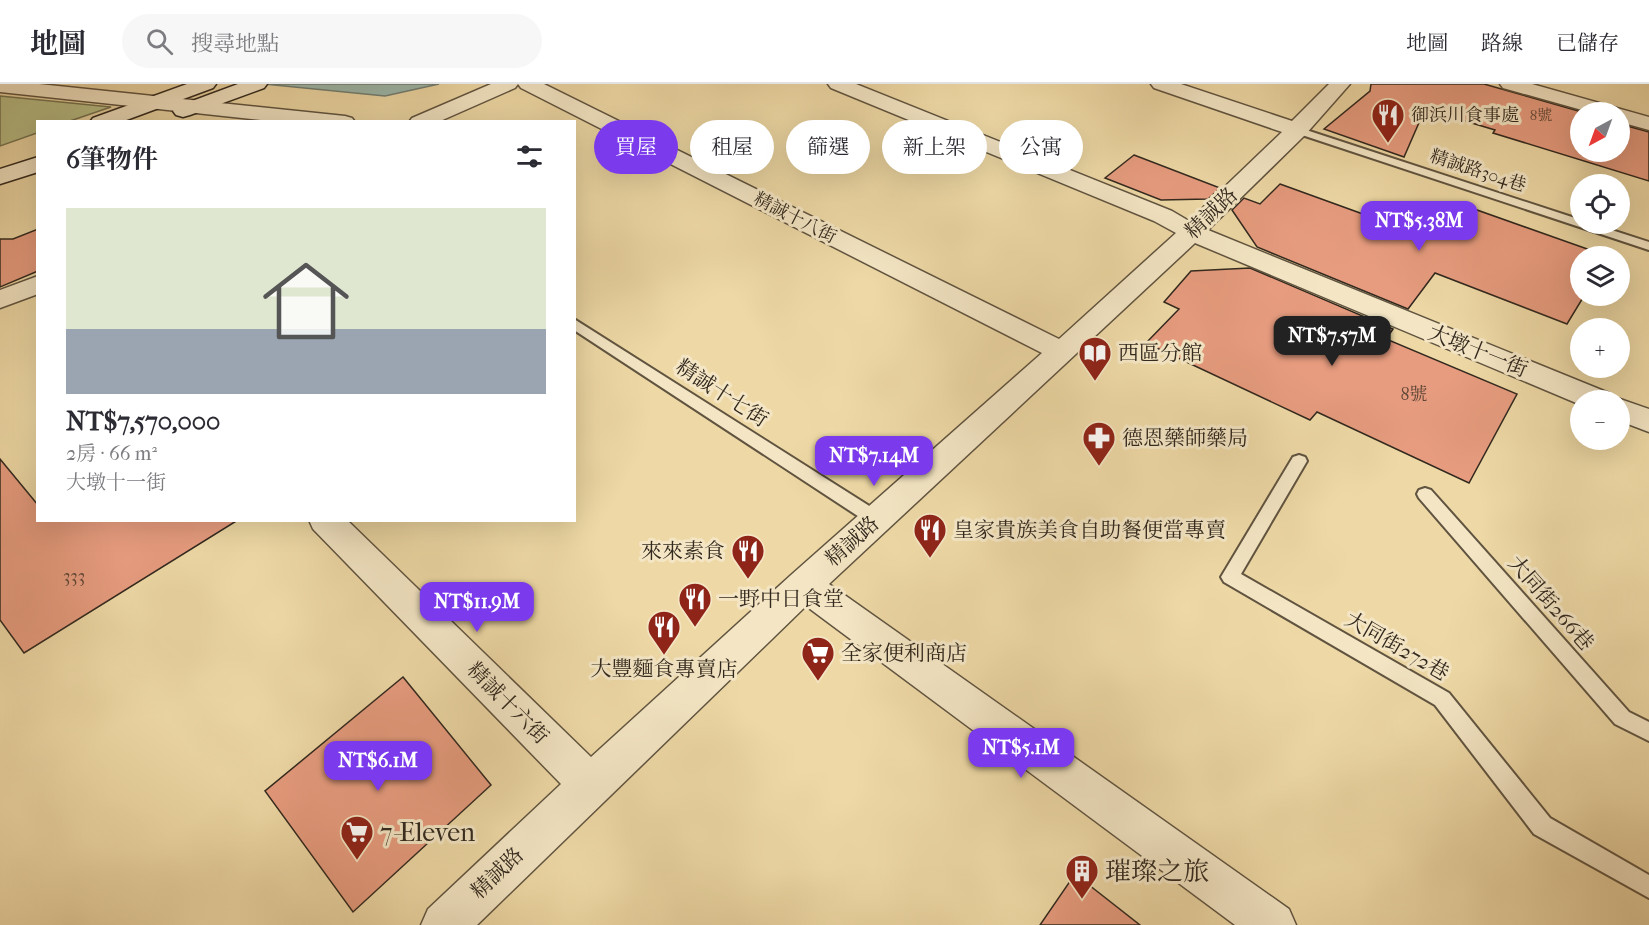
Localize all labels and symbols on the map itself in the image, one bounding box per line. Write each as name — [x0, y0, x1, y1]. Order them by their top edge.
restaurant icon: 御浜川食事處 — [1370, 97, 1406, 144]
north arrow — [1570, 102, 1630, 162]
place label: 御浜川食事處 — [1411, 105, 1519, 126]
house number: 8號 — [1530, 106, 1552, 124]
street label: 精誠路304巷 — [1427, 146, 1529, 196]
street label: 精誠路 — [1180, 182, 1242, 244]
street label: 精誠十八街 — [750, 188, 840, 248]
pin: NT$5.38M — [1357, 201, 1481, 252]
pin: NT$7.57M — [1270, 316, 1394, 367]
street label: 大墩十一街 — [1425, 320, 1531, 382]
library icon: 西區分館 — [1077, 335, 1113, 382]
place label: 西區分館 — [1118, 341, 1202, 365]
street label: 精誠十七街 — [671, 354, 773, 432]
house number: 8號 — [1400, 384, 1428, 405]
pharmacy icon: 德恩藥師藥局 — [1081, 420, 1117, 467]
place label: 德恩藥師藥局 — [1122, 426, 1248, 450]
pin: NT$7.14M — [812, 436, 936, 487]
street label: 精誠路 — [821, 511, 883, 571]
restaurant icon: 皇家貴族美食自助餐便當專賣 — [912, 512, 948, 559]
place label: 皇家貴族美食自助餐便當專賣 — [953, 518, 1226, 542]
restaurant icon: 來來素食 — [730, 533, 766, 580]
place label: 來來素食 — [641, 539, 725, 563]
street label: 大同街266巷 — [1503, 551, 1599, 655]
house number: 333 — [63, 566, 85, 587]
restaurant icon: 一野中日食堂 — [677, 581, 713, 628]
pin: NT$11.9M — [415, 582, 539, 633]
place label: 一野中日食堂 — [718, 587, 844, 611]
street label: 大同街272巷 — [1341, 607, 1453, 685]
restaurant icon: 大豐麵食專賣店 — [646, 609, 682, 656]
supermarket icon: 全家便利商店 — [800, 635, 836, 682]
place label: 全家便利商店 — [841, 641, 967, 665]
street label: 精誠十六街 — [462, 657, 554, 749]
place label: 大豐麵食專賣店 — [591, 657, 738, 681]
pin: NT$5.1M — [966, 728, 1076, 779]
pin: NT$6.1M — [323, 741, 433, 792]
supermarket icon: 7-Eleven — [339, 814, 375, 861]
place label: 7-Eleven — [380, 817, 475, 848]
street label: 精誠路 — [466, 842, 528, 904]
building icon: 璀璨之旅 — [1064, 853, 1100, 900]
place label: 璀璨之旅 — [1105, 856, 1209, 887]

